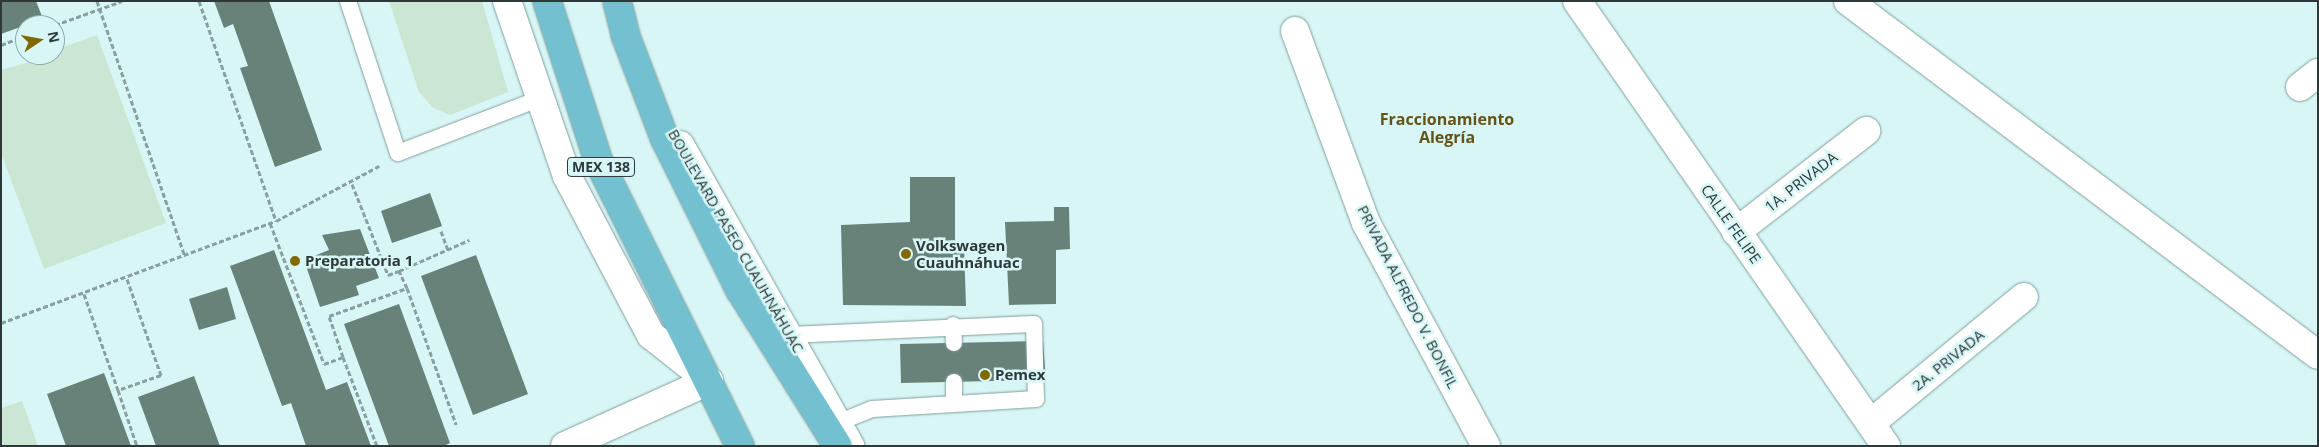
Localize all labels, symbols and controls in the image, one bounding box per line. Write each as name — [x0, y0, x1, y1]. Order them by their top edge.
north arrow — [15, 15, 65, 65]
text: N — [44, 29, 65, 45]
district label: Fraccionamiento Alegría — [1380, 109, 1514, 147]
street label: BOULEVARD PASEO CUAUHNÁHUAC — [664, 126, 808, 356]
street label: 1A. PRIVADA — [1761, 148, 1841, 216]
road number: MEX 138 — [566, 156, 636, 178]
street label: CALLE FELIPE — [1697, 181, 1765, 267]
street label: PRIVADA ALFREDO V. BONFIL — [1354, 202, 1462, 392]
place label: Volkswagen Cuauhnáhuac — [916, 236, 1020, 271]
marker: Volkswagen Cuauhnáhuac — [900, 248, 912, 260]
place label: Preparatoria 1 — [305, 252, 413, 270]
marker: Preparatoria 1 — [289, 255, 301, 267]
street label: 2A. PRIVADA — [1908, 326, 1988, 394]
place label: Pemex — [995, 366, 1046, 384]
marker: Pemex — [979, 369, 991, 381]

